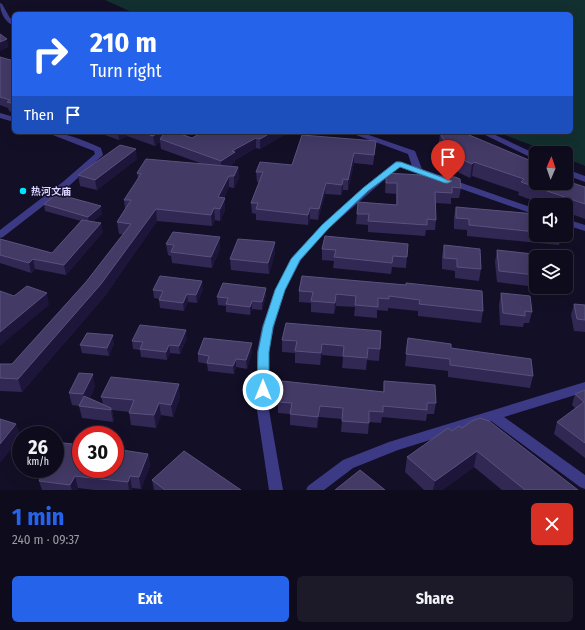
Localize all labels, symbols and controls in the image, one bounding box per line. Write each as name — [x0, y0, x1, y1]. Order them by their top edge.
text: 210 m — [90, 26, 157, 59]
icon: right — [24, 28, 76, 80]
text: Turn right — [90, 60, 162, 82]
icon: arrive — [62, 104, 84, 126]
text: Then — [24, 106, 54, 124]
pin — [431, 140, 465, 181]
icon: arrive — [437, 146, 459, 168]
north arrow — [529, 146, 573, 190]
map controls — [529, 146, 573, 294]
place label: 热河文庙 — [31, 185, 71, 198]
marker: 热河文庙 — [18, 186, 28, 196]
button: sound — [529, 198, 573, 242]
button: layers — [529, 250, 573, 294]
position arrow — [242, 369, 284, 411]
speed limit sign: 30 — [72, 426, 124, 478]
text: 26 — [28, 435, 48, 459]
text: km/h — [27, 456, 49, 468]
text: 1 min — [12, 503, 64, 531]
button: close — [531, 503, 573, 545]
text: 240 m · 09:37 — [12, 532, 79, 547]
button: Exit — [12, 576, 289, 622]
button: Share — [297, 576, 573, 622]

